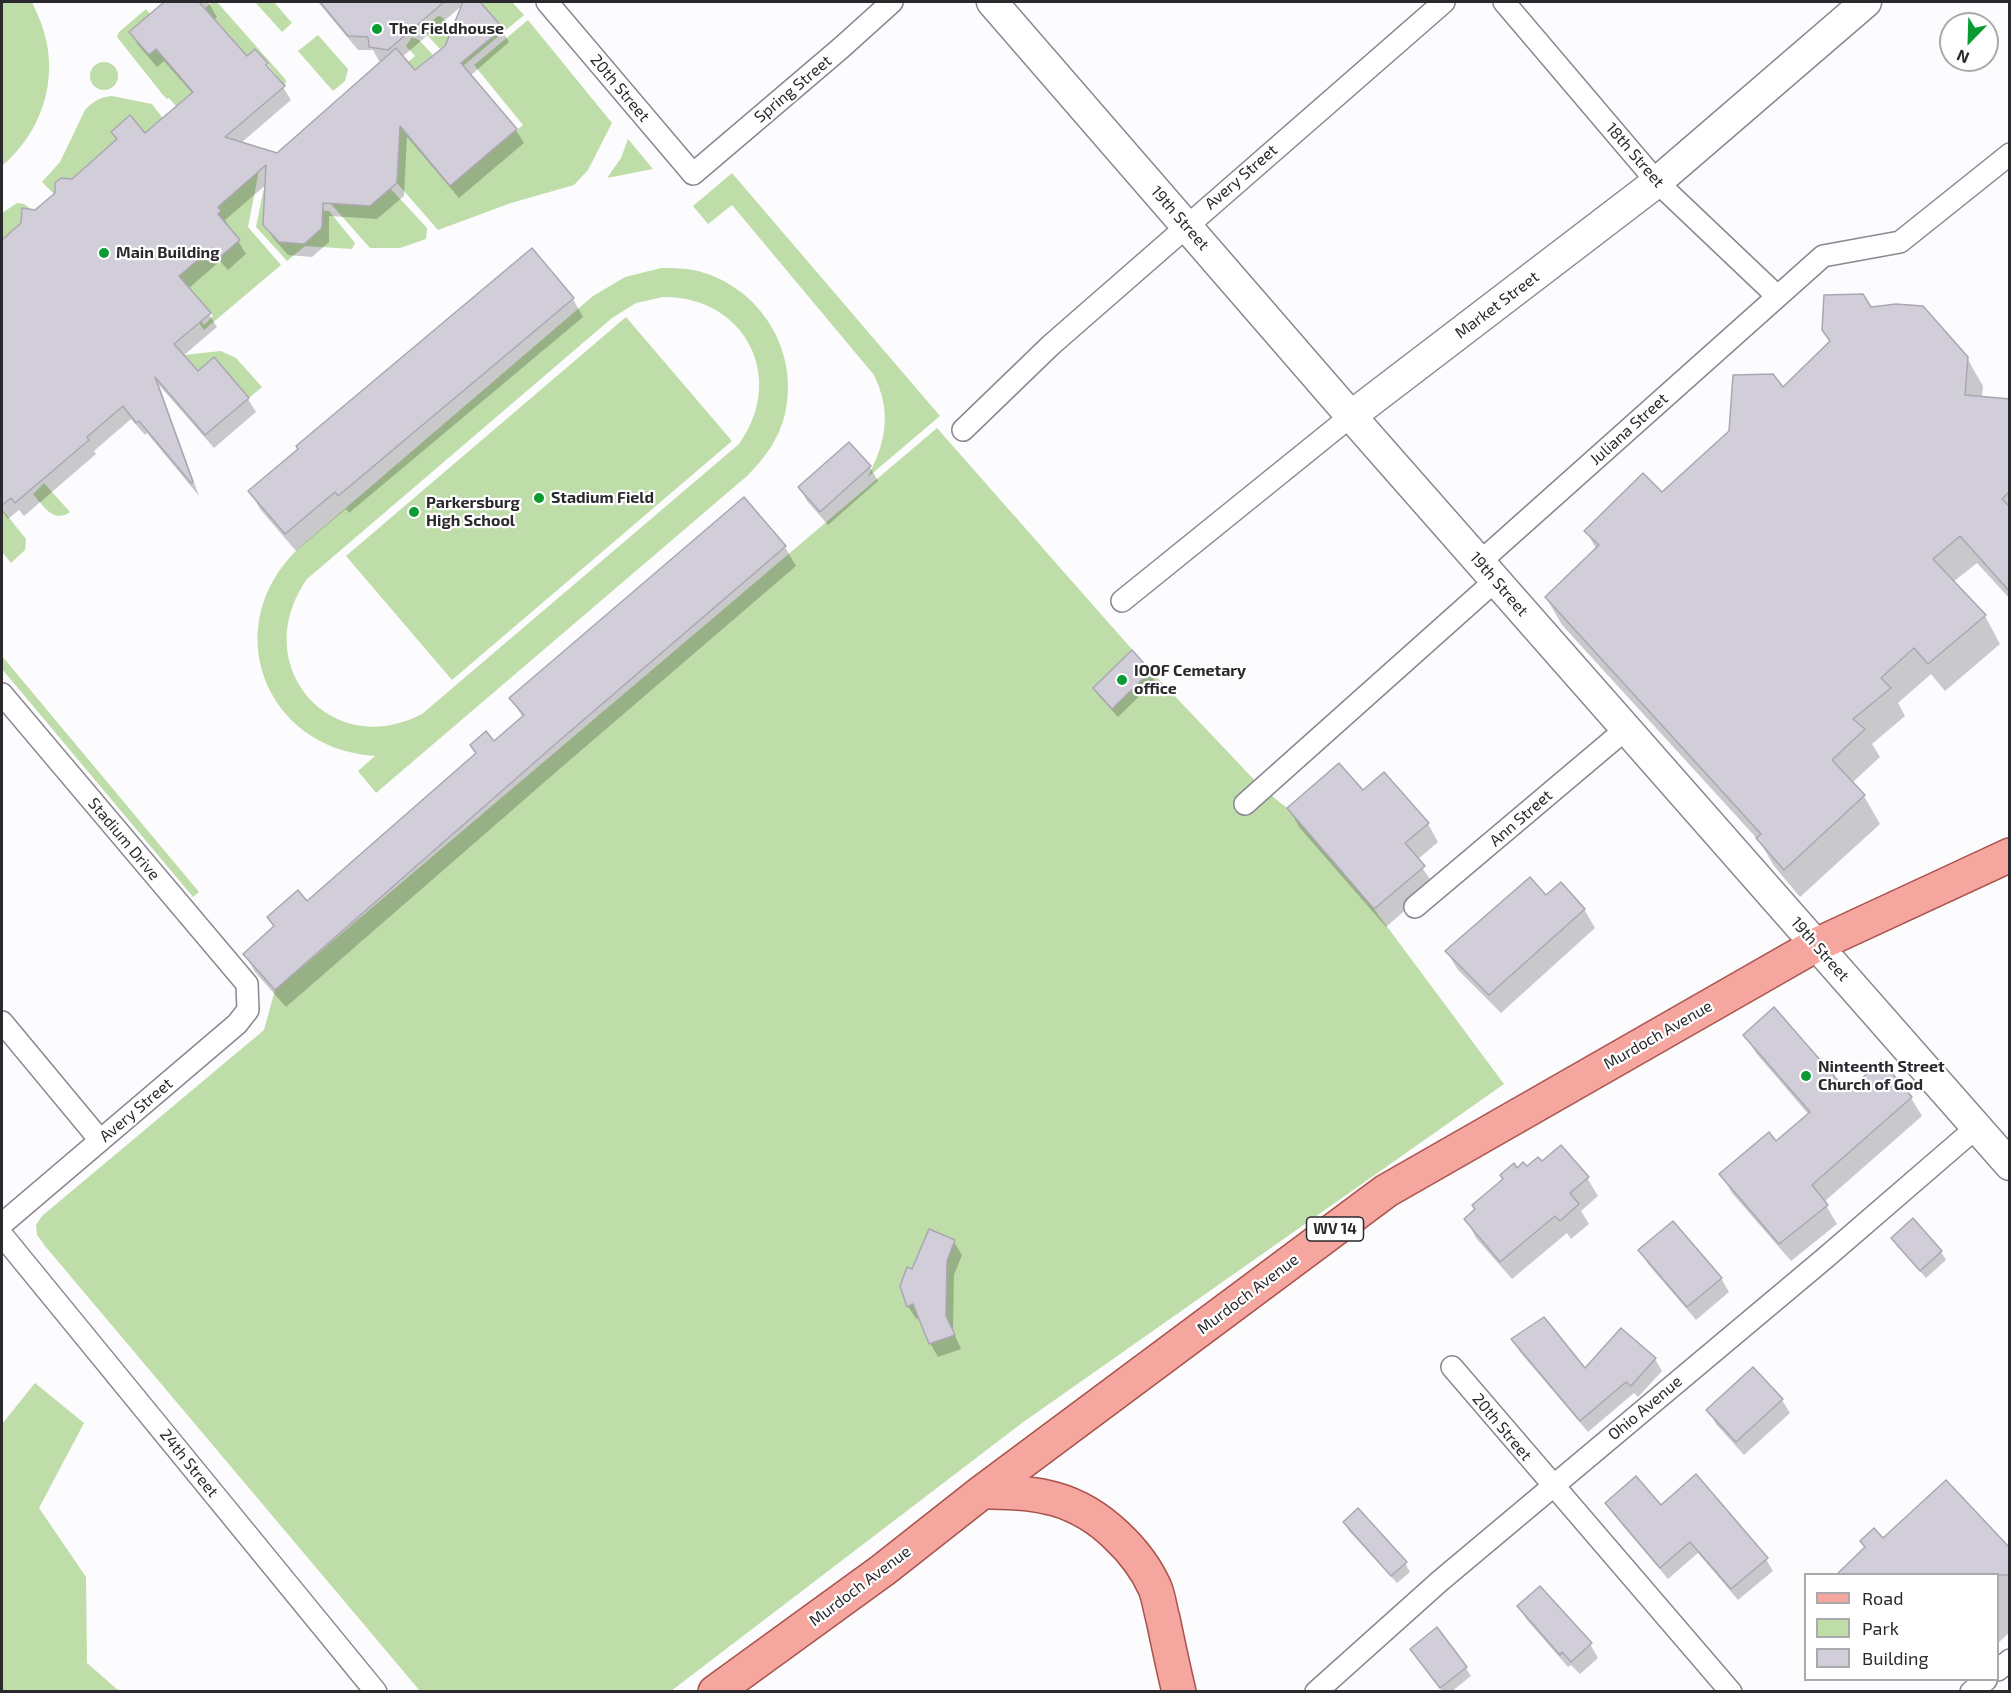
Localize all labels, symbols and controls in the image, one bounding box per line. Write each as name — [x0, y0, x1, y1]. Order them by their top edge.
north arrow — [1939, 12, 1999, 72]
place label: The Fieldhouse — [389, 19, 504, 39]
marker: The Fieldhouse — [370, 22, 384, 36]
text: N — [1954, 46, 1972, 68]
street label: 20th Street — [586, 50, 654, 126]
street label: Spring Street — [750, 51, 836, 127]
street label: 18th Street — [1602, 119, 1668, 191]
street label: Avery Street — [1201, 140, 1281, 214]
street label: 19th Street — [1147, 182, 1213, 254]
place label: Main Building — [116, 243, 220, 263]
marker: Main Building — [97, 246, 111, 260]
street label: Market Street — [1451, 267, 1543, 343]
street label: Juliana Street — [1586, 389, 1672, 469]
place label: Stadium Field — [551, 488, 654, 508]
marker: Stadium Field — [532, 491, 546, 505]
place label: Parkersburg High School — [426, 493, 520, 531]
marker: Parkersburg High School — [407, 505, 421, 519]
street label: 19th Street — [1466, 548, 1532, 620]
place label: IOOF Cemetary office — [1134, 661, 1246, 699]
marker: IOOF Cemetary office — [1115, 673, 1129, 687]
street label: Ann Street — [1486, 786, 1556, 850]
street label: Stadium Drive — [84, 794, 164, 884]
street label: 19th Street — [1787, 913, 1853, 985]
street label: Murdoch Avenue — [1600, 996, 1716, 1074]
place label: Ninteenth Street Church of God — [1818, 1057, 1945, 1095]
marker: Ninteenth Street Church of God — [1799, 1069, 1813, 1083]
street label: Avery Street — [96, 1074, 176, 1146]
road number: WV 14 — [1306, 1217, 1364, 1241]
street label: Murdoch Avenue — [1194, 1250, 1302, 1338]
street label: Ohio Avenue — [1604, 1372, 1686, 1444]
street label: 20th Street — [1468, 1389, 1536, 1465]
street label: 24th Street — [156, 1425, 222, 1501]
street label: Murdoch Avenue — [806, 1542, 914, 1630]
legend — [1804, 1573, 1999, 1681]
text: Road — [1862, 1587, 1903, 1609]
text: Park — [1862, 1617, 1899, 1639]
text: Building — [1862, 1647, 1929, 1669]

